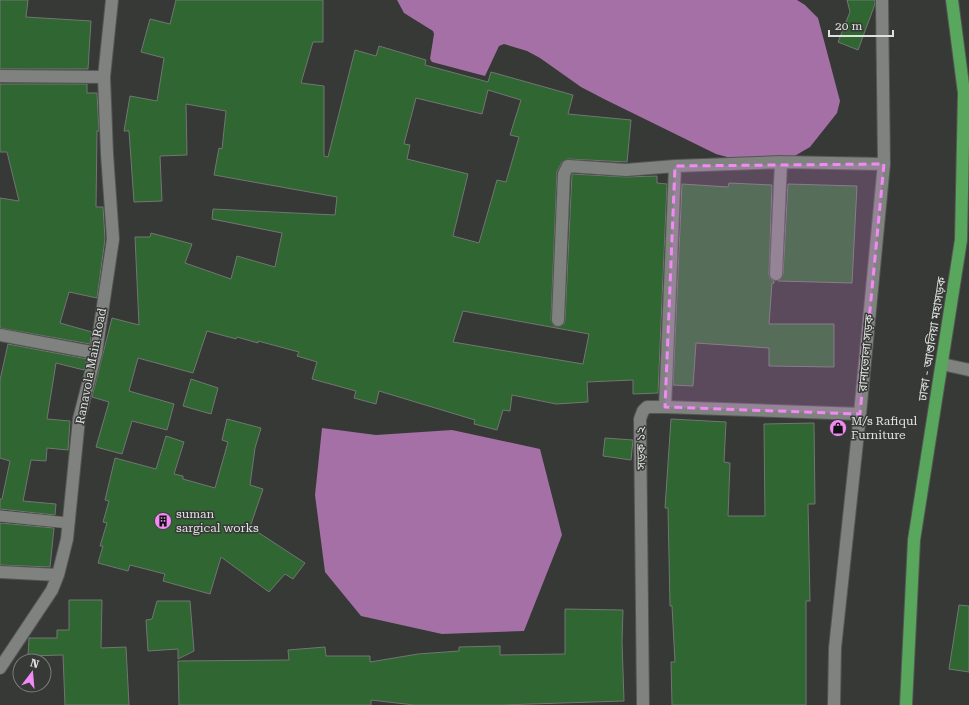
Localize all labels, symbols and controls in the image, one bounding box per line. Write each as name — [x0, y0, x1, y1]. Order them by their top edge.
scale bar — [829, 12, 893, 38]
text: 20 m — [835, 19, 862, 33]
street label: ঢাকা - আশুলিয়া মহাসড়ক — [914, 276, 949, 403]
street label: Ranavola Main Road — [73, 306, 109, 425]
street label: রানাভোলা সড়ক — [856, 314, 876, 393]
place label: M/s Rafiqul Furniture — [851, 414, 918, 442]
shop icon: M/s Rafiqul Furniture — [828, 418, 848, 438]
street label: সড়ক ১২ — [634, 426, 648, 471]
place label: suman sargical works — [176, 507, 259, 535]
building icon: suman sargical works — [153, 511, 173, 531]
north arrow — [12, 653, 52, 693]
text: N — [29, 656, 41, 671]

